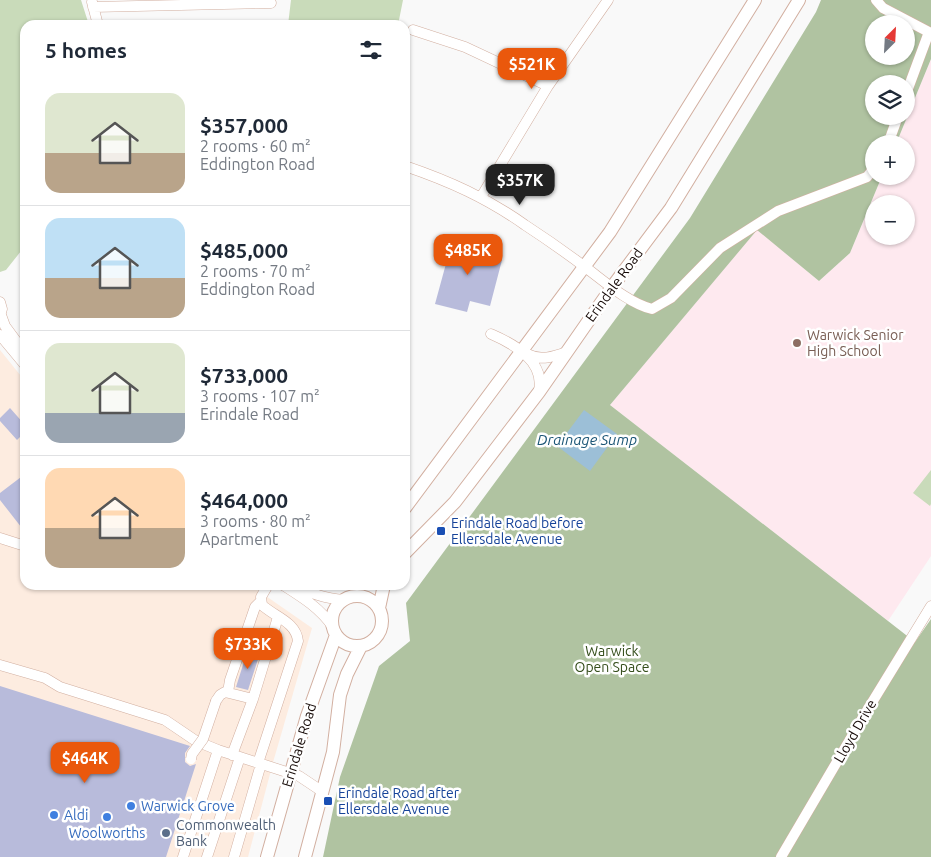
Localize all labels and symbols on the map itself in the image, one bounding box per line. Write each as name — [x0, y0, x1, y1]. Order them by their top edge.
north arrow — [865, 15, 915, 65]
pin: $521K — [497, 48, 567, 90]
pin: $357K — [485, 164, 555, 206]
pin: $485K — [433, 234, 503, 276]
street label: Erindale Road — [582, 245, 646, 325]
place label: Warwick Senior High School — [807, 327, 904, 359]
marker: Warwick Senior High School — [791, 337, 803, 349]
water label: Drainage Sump — [537, 431, 637, 448]
place label: Erindale Road before Ellersdale Avenue — [451, 515, 583, 547]
marker: Erindale Road before Ellersdale Avenue — [435, 525, 447, 537]
pin: $733K — [213, 628, 283, 670]
park label: Warwick Open Space — [575, 643, 649, 675]
street label: Lloyd Drive — [831, 697, 879, 765]
street label: Erindale Road — [279, 701, 319, 789]
pin: $464K — [50, 742, 120, 784]
place label: Erindale Road after Ellersdale Avenue — [338, 785, 460, 817]
marker: Erindale Road after Ellersdale Avenue — [322, 795, 334, 807]
place label: Warwick Grove — [141, 798, 235, 814]
marker: Warwick Grove — [125, 800, 137, 812]
place label: Aldi — [64, 807, 88, 823]
marker: Aldi — [48, 809, 60, 821]
marker: Woolworths — [101, 811, 113, 823]
place label: Commonwealth Bank — [176, 817, 276, 849]
place label: Woolworths — [69, 825, 145, 841]
marker: Commonwealth Bank — [160, 827, 172, 839]

